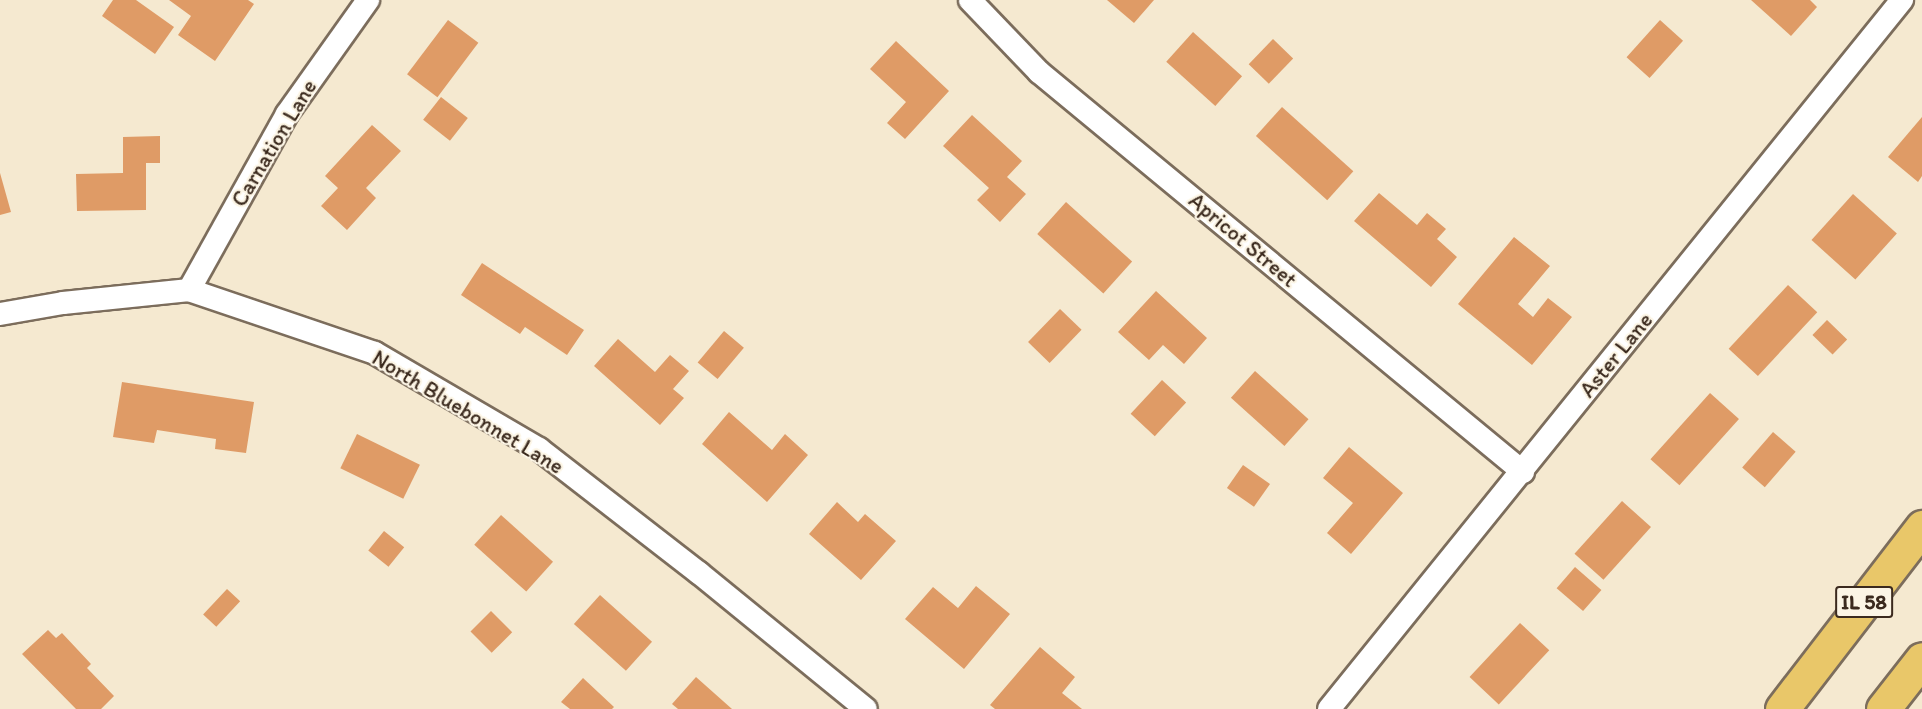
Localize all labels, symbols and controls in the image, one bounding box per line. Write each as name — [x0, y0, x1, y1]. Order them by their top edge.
street label: Carnation Lane — [225, 74, 323, 212]
street label: Apricot Street — [1184, 187, 1302, 293]
street label: Aster Lane — [1574, 307, 1658, 403]
street label: North Bluebonnet Lane — [367, 344, 569, 480]
road number: IL 58 — [1834, 584, 1894, 620]

